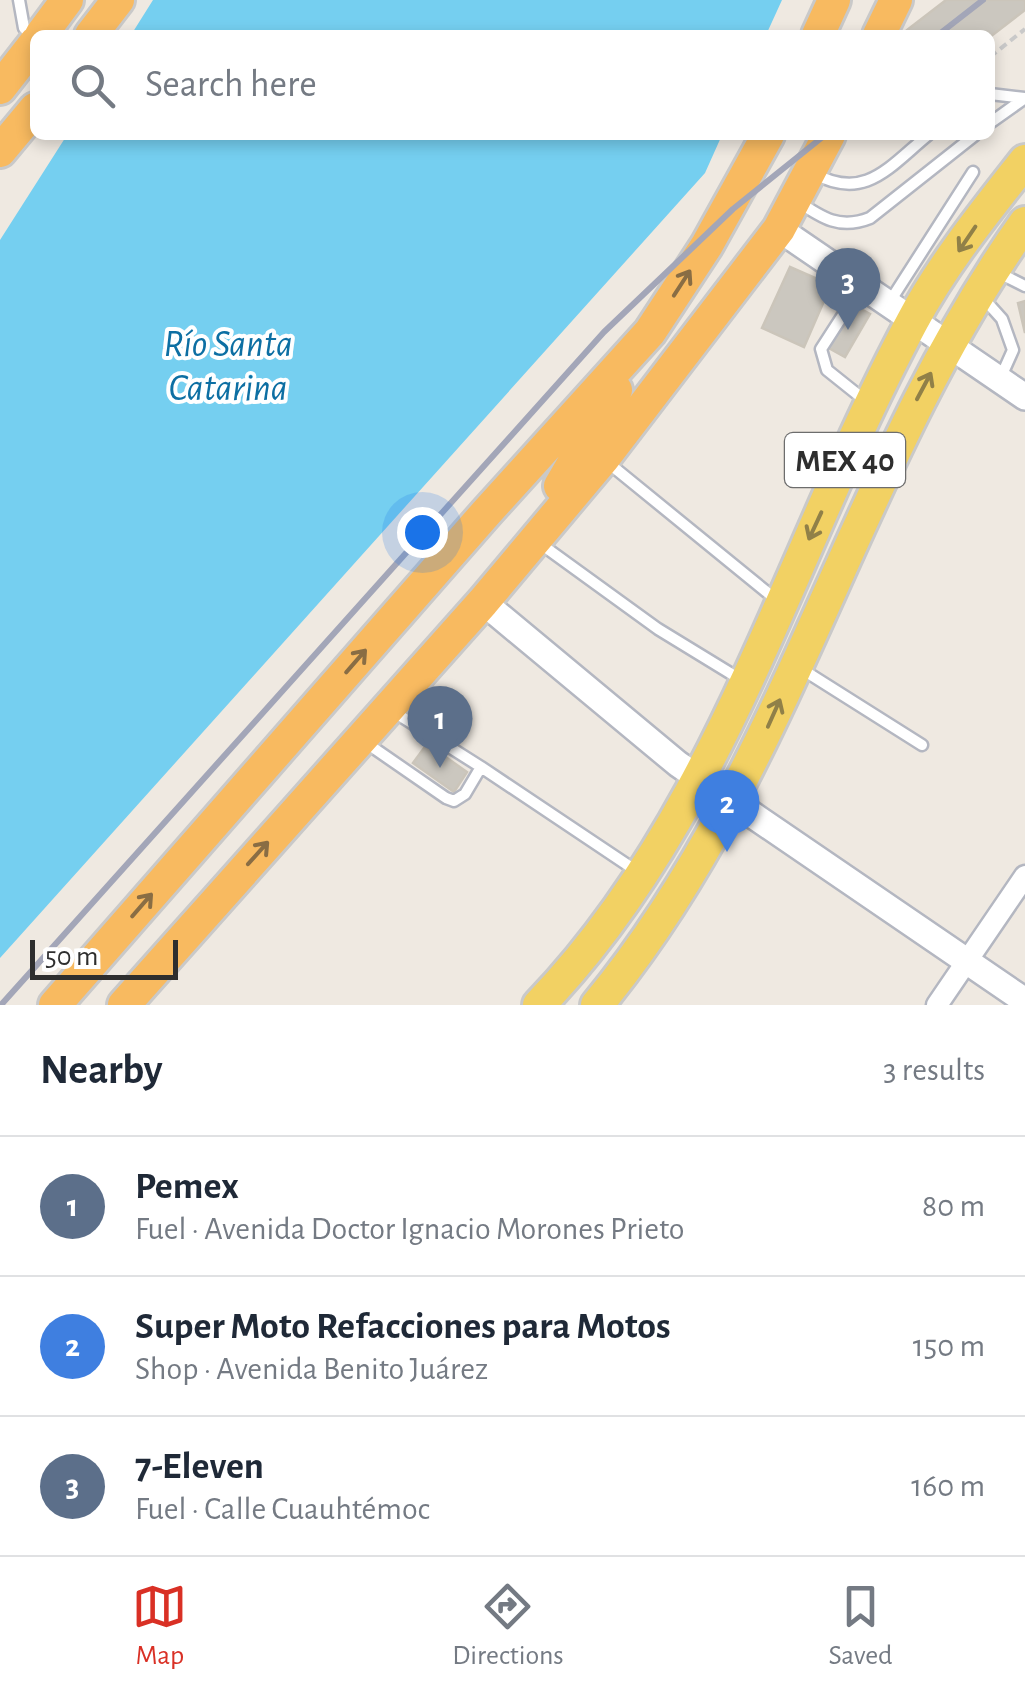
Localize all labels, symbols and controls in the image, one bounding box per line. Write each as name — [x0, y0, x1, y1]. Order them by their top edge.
search box — [30, 30, 995, 140]
icon: search — [65, 58, 120, 113]
text: Search here — [145, 66, 317, 104]
one-way arrow — [956, 224, 977, 252]
pin: 3 — [816, 248, 880, 330]
one-way arrow — [672, 269, 693, 297]
water label: Río Santa Catarina — [163, 326, 293, 408]
one-way arrow — [915, 372, 935, 402]
road number: MEX 40 — [785, 433, 905, 487]
your location — [397, 507, 448, 558]
one-way arrow — [804, 510, 823, 540]
one-way arrow — [345, 649, 368, 674]
pin: 1 — [408, 686, 472, 768]
one-way arrow — [766, 698, 784, 729]
pin: 2 — [694, 770, 760, 852]
one-way arrow — [247, 841, 270, 866]
one-way arrow — [130, 893, 153, 918]
scale bar — [30, 935, 178, 980]
text: 50 m — [45, 943, 99, 971]
text: Nearby — [40, 1049, 163, 1091]
text: 3 results — [883, 1054, 985, 1086]
text: Pemex — [135, 1168, 239, 1206]
text: 1 — [67, 1190, 78, 1222]
text: 80 m — [922, 1190, 985, 1222]
text: Fuel · Avenida Doctor Ignacio Morones Prieto — [135, 1213, 685, 1245]
text: Super Moto Refacciones para Motos — [135, 1308, 671, 1346]
text: 2 — [65, 1330, 80, 1362]
text: 150 m — [913, 1330, 985, 1362]
text: Shop · Avenida Benito Juárez — [135, 1353, 488, 1385]
text: 7-Eleven — [135, 1448, 264, 1486]
text: 3 — [66, 1470, 79, 1502]
text: 160 m — [911, 1470, 985, 1502]
text: Fuel · Calle Cuauhtémoc — [135, 1493, 430, 1525]
tab: Map — [132, 1579, 187, 1673]
tab: Directions — [452, 1579, 564, 1673]
tab: Saved — [829, 1579, 893, 1673]

